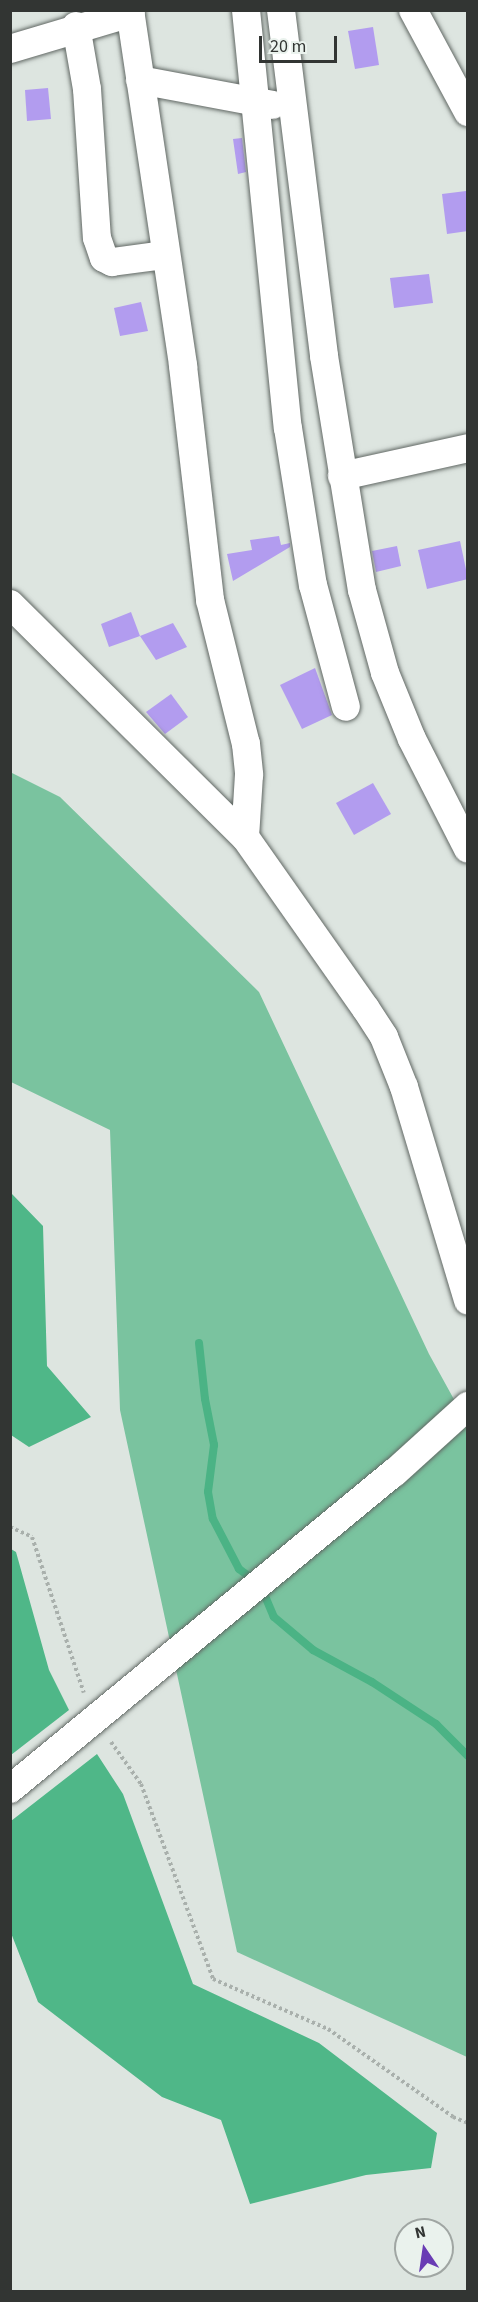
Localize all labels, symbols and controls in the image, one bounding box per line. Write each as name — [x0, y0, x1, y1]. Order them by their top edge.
scale bar — [262, 24, 340, 62]
text: 20 m — [270, 34, 306, 59]
north arrow — [394, 2218, 454, 2278]
text: N — [413, 2220, 428, 2244]

